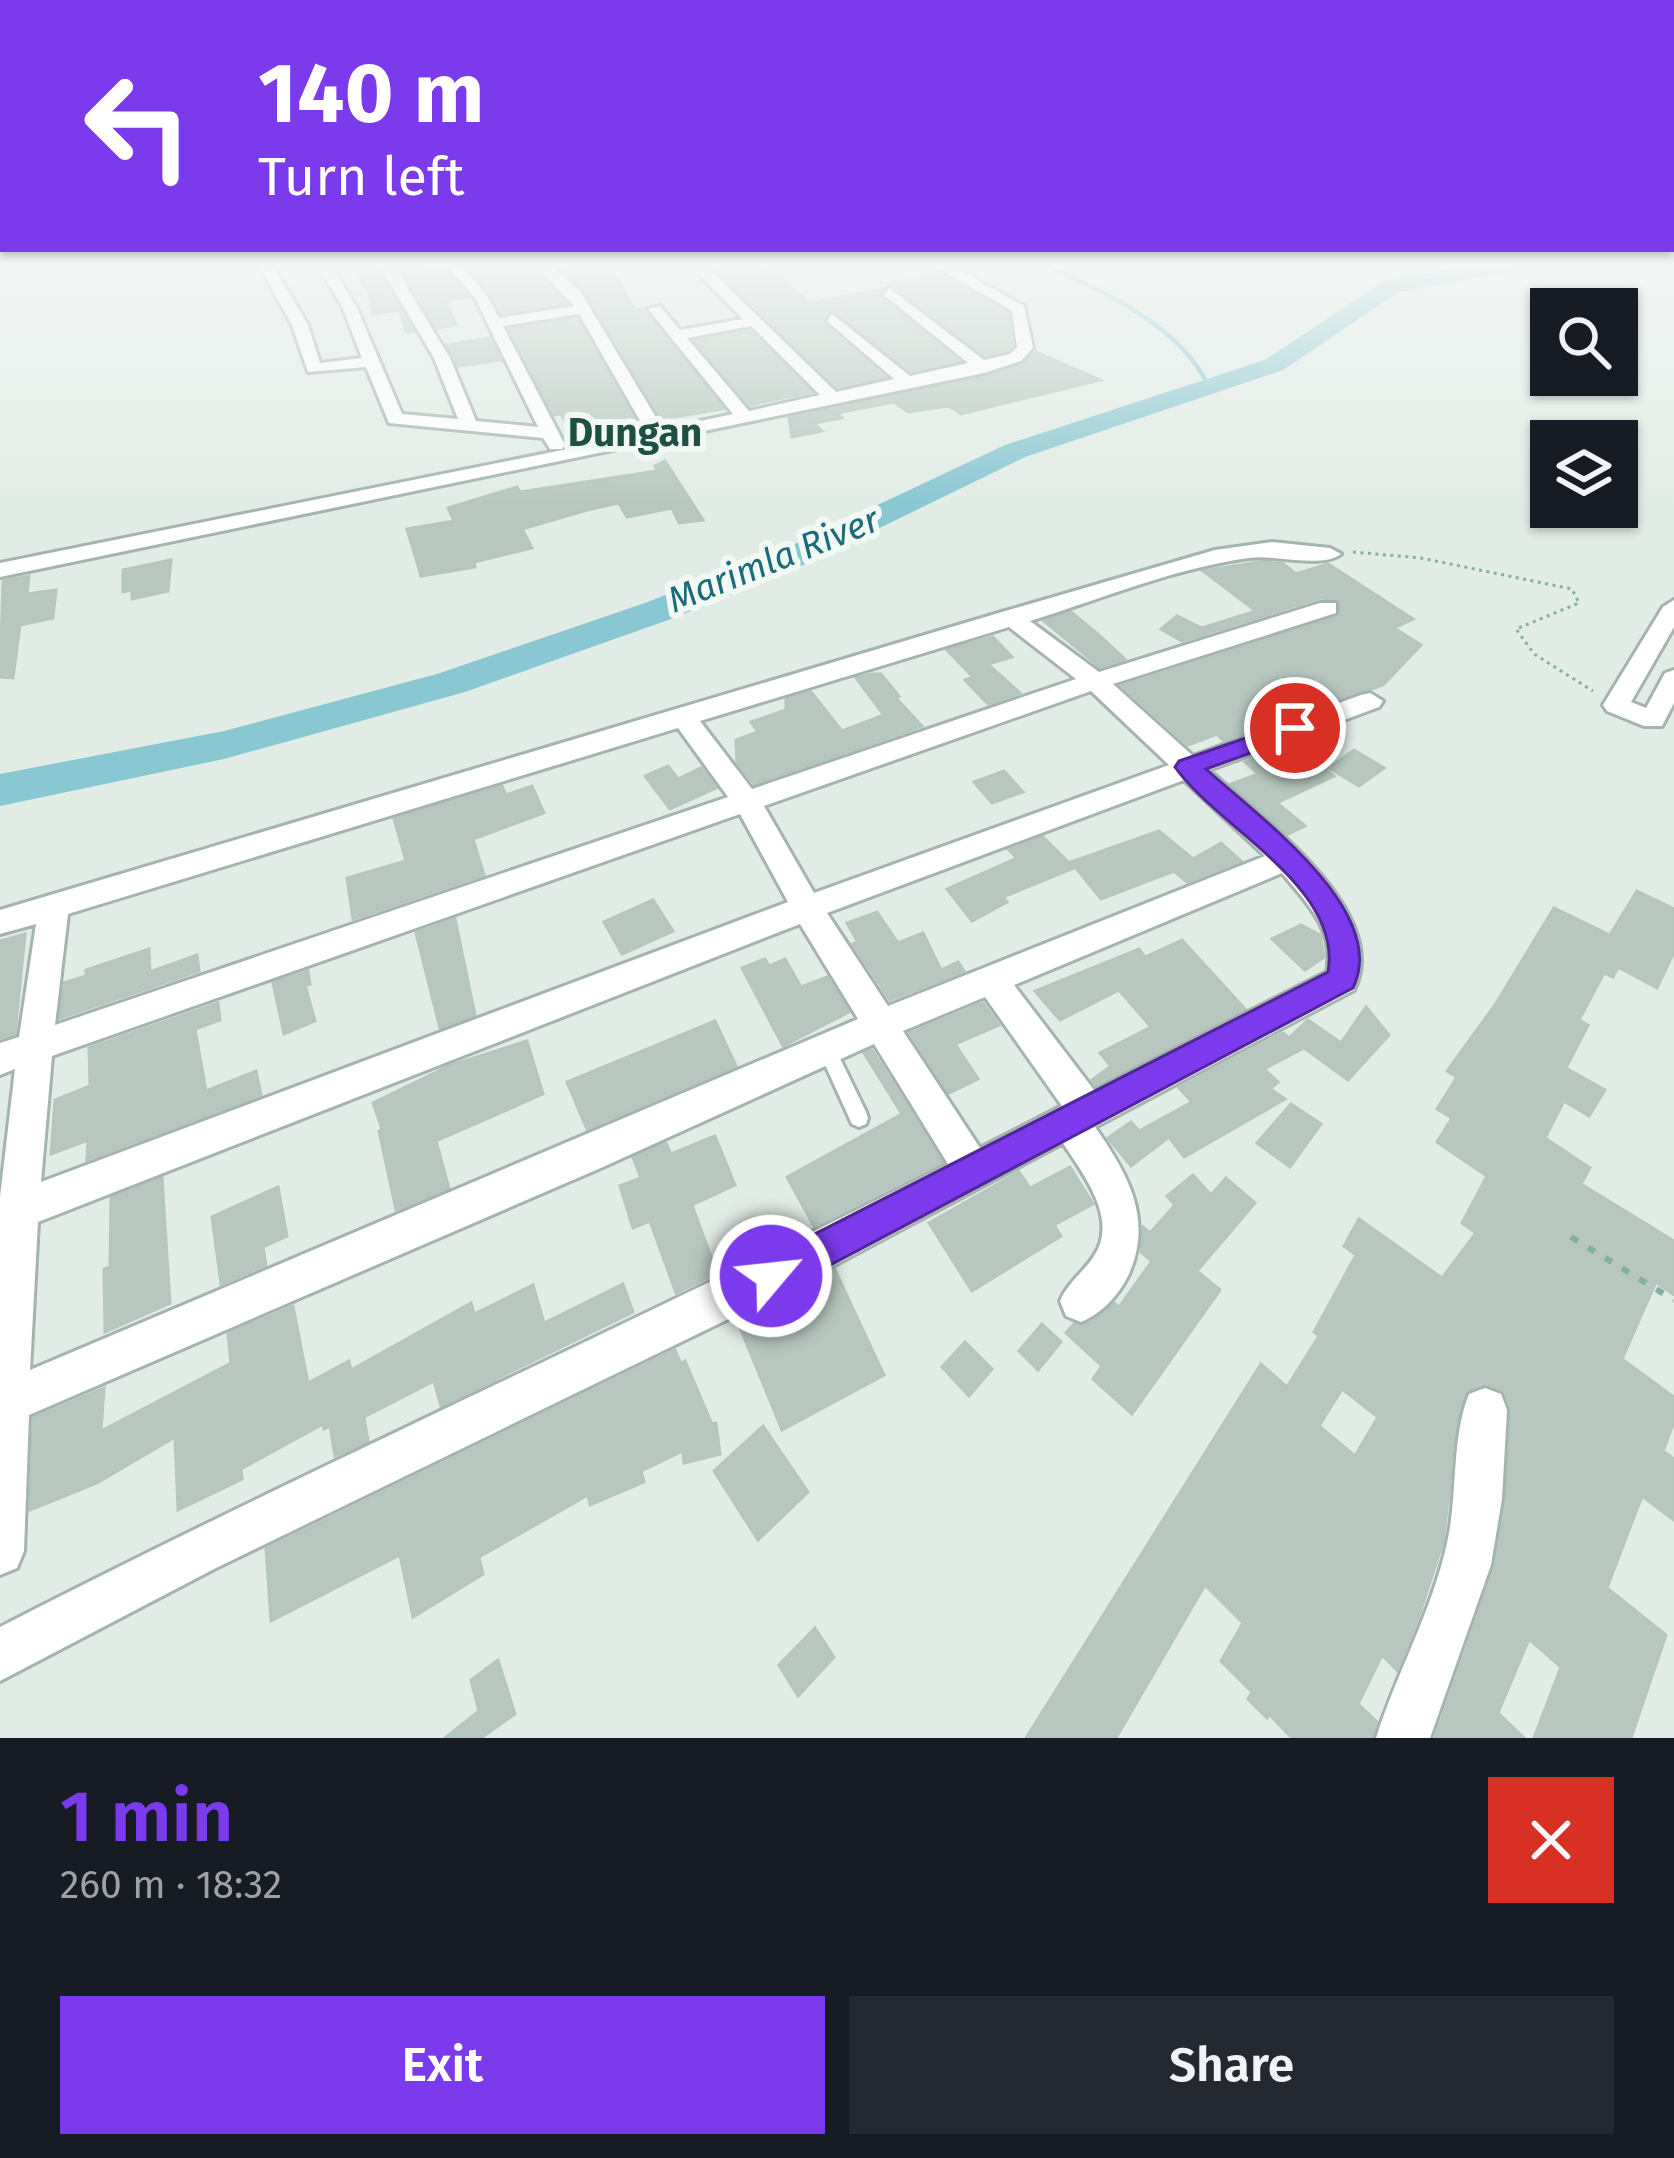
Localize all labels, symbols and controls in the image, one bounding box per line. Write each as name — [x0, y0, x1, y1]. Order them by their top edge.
text: 140 m — [258, 43, 484, 144]
icon: left — [60, 48, 216, 204]
text: Turn left — [258, 145, 465, 209]
map controls — [1530, 288, 1638, 528]
button: search — [1530, 288, 1638, 396]
district label: Dungan — [568, 410, 702, 456]
button: layers — [1530, 420, 1638, 528]
water label: Marimla River — [661, 497, 887, 622]
pin — [1244, 677, 1346, 779]
icon: arrive — [1262, 695, 1328, 761]
position arrow — [708, 1213, 834, 1339]
text: 1 min — [60, 1774, 233, 1860]
button: close — [1488, 1777, 1614, 1903]
text: 260 m · 18:32 — [60, 1862, 282, 1908]
button: Exit — [60, 1996, 825, 2134]
button: Share — [849, 1996, 1614, 2134]

